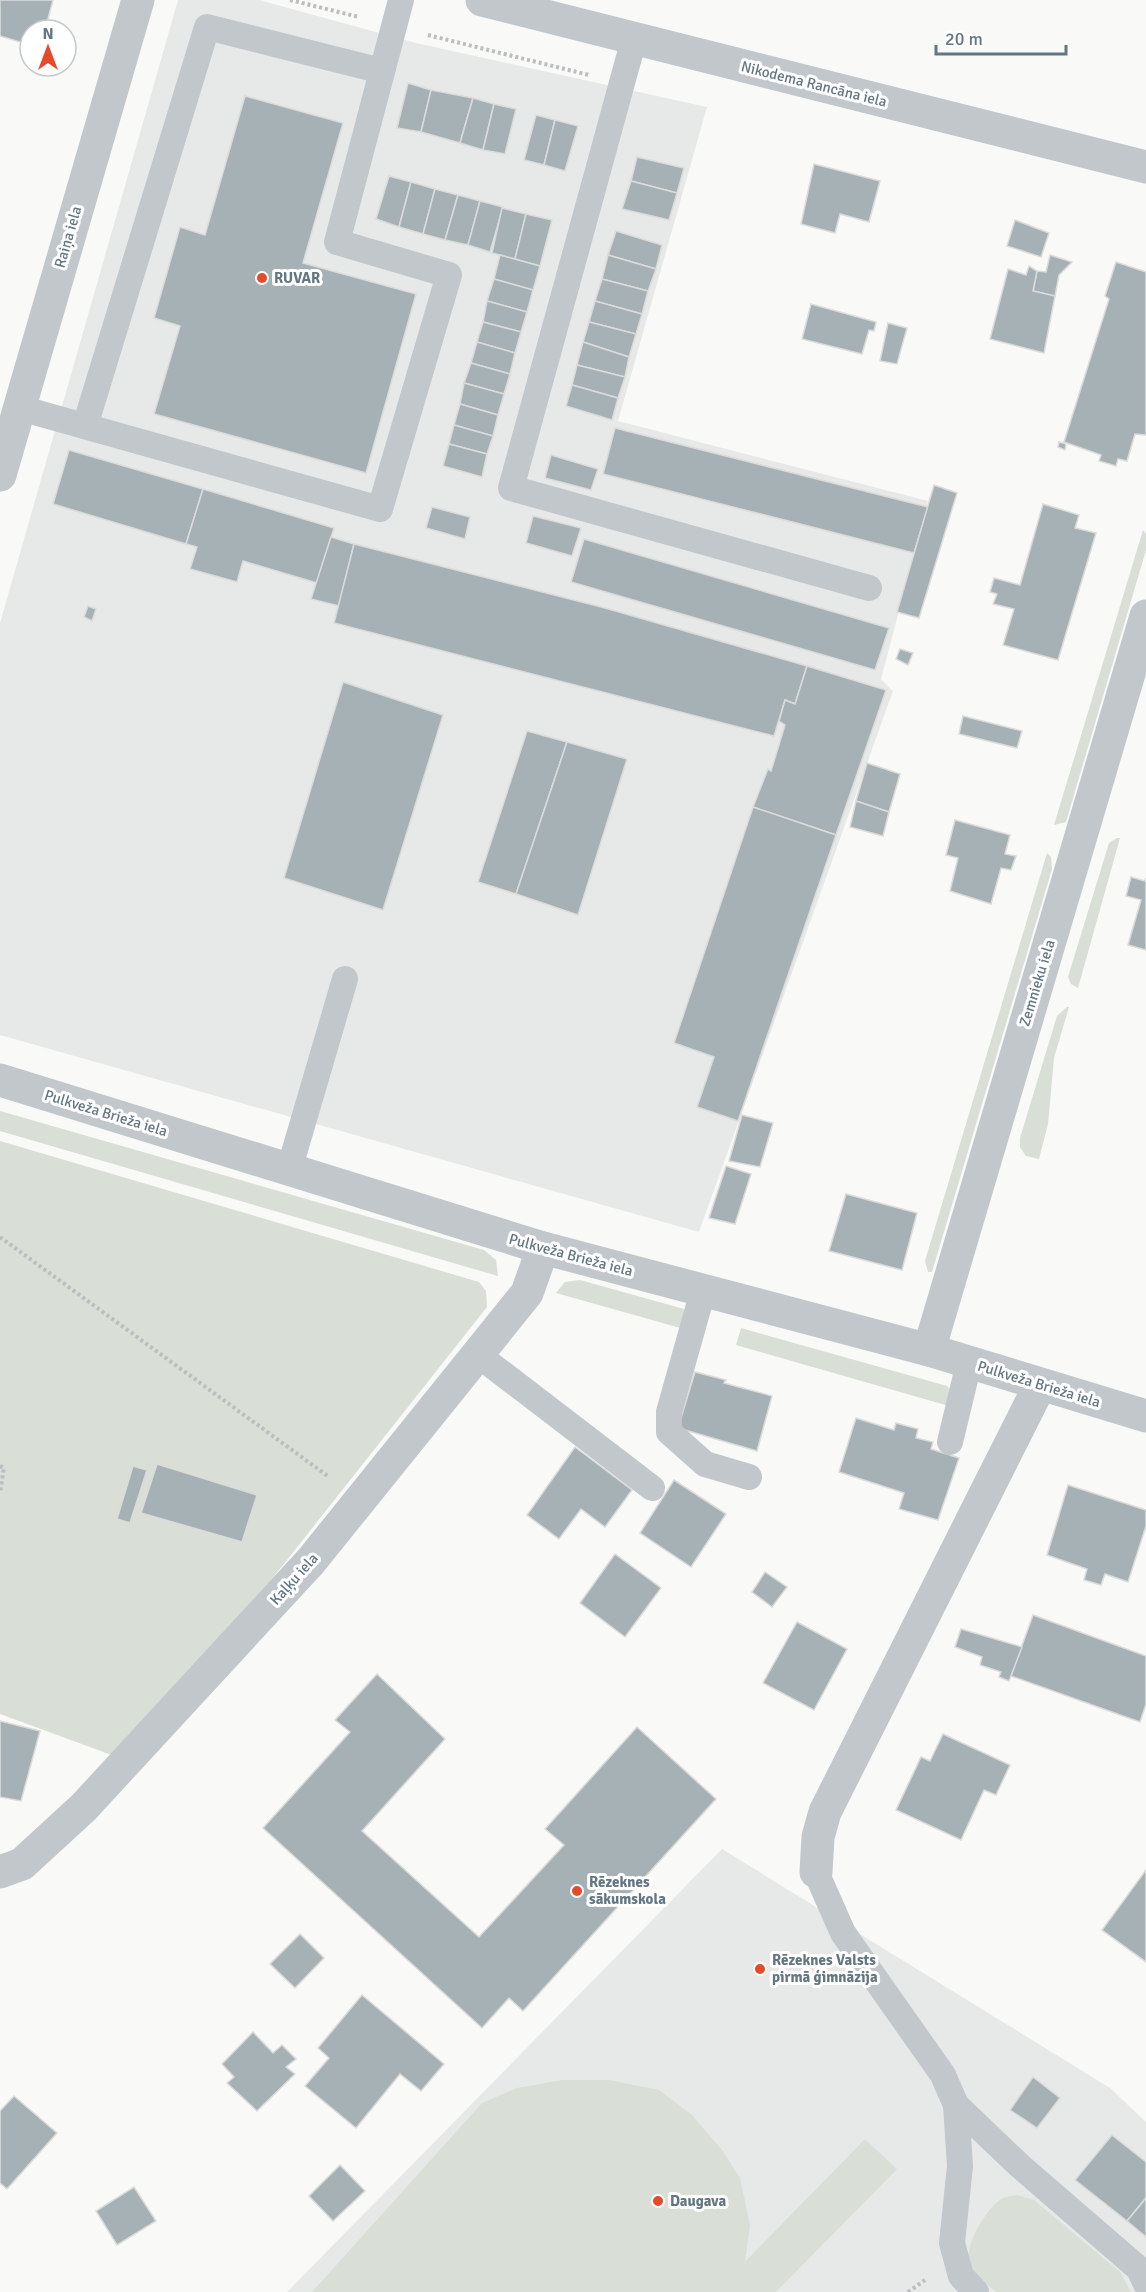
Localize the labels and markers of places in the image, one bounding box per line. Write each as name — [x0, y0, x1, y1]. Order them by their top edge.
place label: RUVAR — [274, 269, 320, 287]
marker: RUVAR — [255, 271, 269, 285]
place label: Rēzeknes sākumskola — [589, 1873, 666, 1908]
marker: Rēzeknes sākumskola — [570, 1884, 584, 1898]
place label: Rēzeknes Valsts pirmā ģimnāzija — [772, 1951, 878, 1986]
marker: Rēzeknes Valsts pirmā ģimnāzija — [753, 1962, 767, 1976]
place label: Daugava — [670, 2192, 726, 2210]
marker: Daugava — [651, 2194, 665, 2208]

